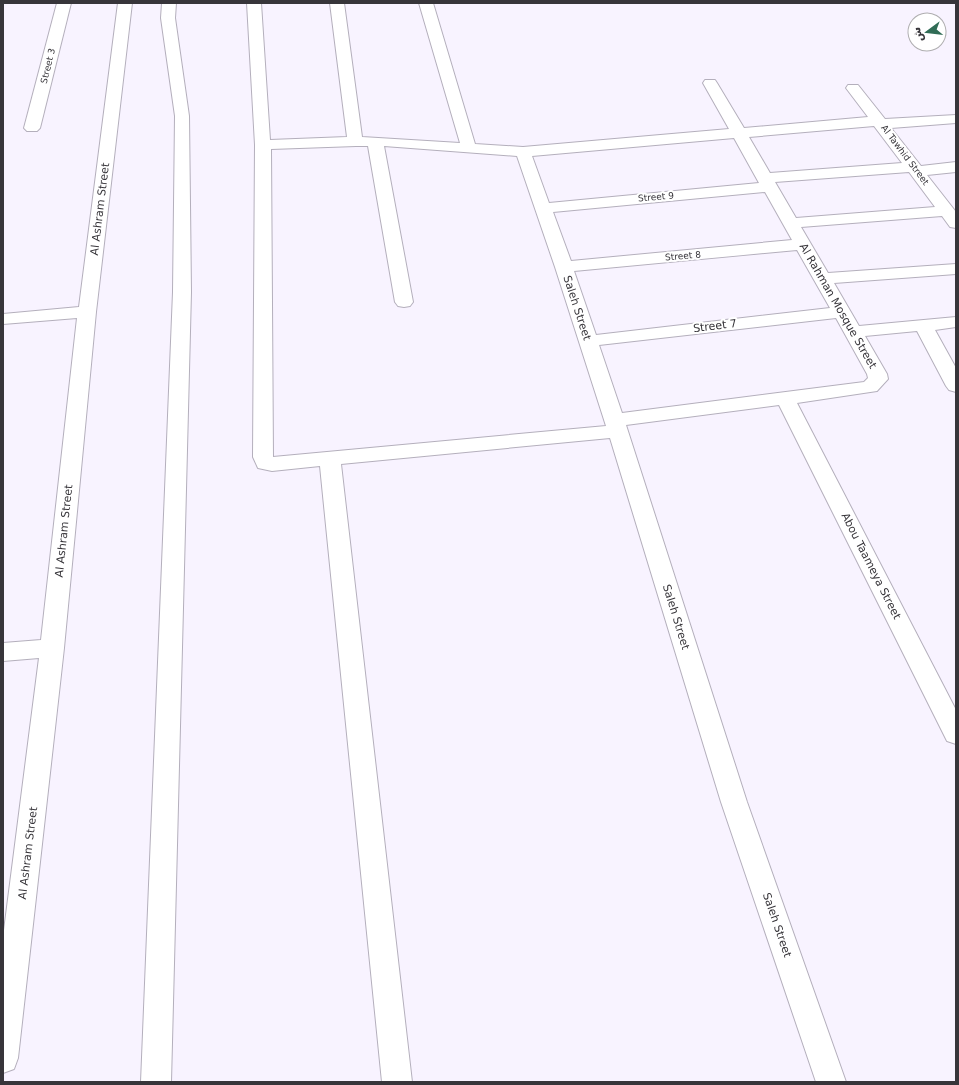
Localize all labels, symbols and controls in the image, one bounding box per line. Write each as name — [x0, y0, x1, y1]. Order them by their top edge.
north arrow — [907, 12, 947, 52]
text: ش — [910, 25, 926, 43]
street label: Street 3 — [39, 47, 57, 85]
street label: Al Tawhid Street — [879, 123, 931, 187]
street label: Al Ashram Street — [88, 161, 112, 256]
street label: Street 9 — [638, 190, 675, 204]
street label: Al Rahman Mosque Street — [797, 241, 880, 372]
street label: Street 8 — [665, 249, 702, 263]
street label: Saleh Street — [560, 274, 594, 343]
street label: Street 7 — [692, 317, 738, 335]
street label: Al Ashram Street — [53, 483, 75, 578]
street label: Abou Taameya Street — [838, 511, 904, 622]
street label: Saleh Street — [660, 583, 692, 652]
street label: Al Ashram Street — [16, 805, 40, 900]
street label: Saleh Street — [760, 891, 794, 960]

